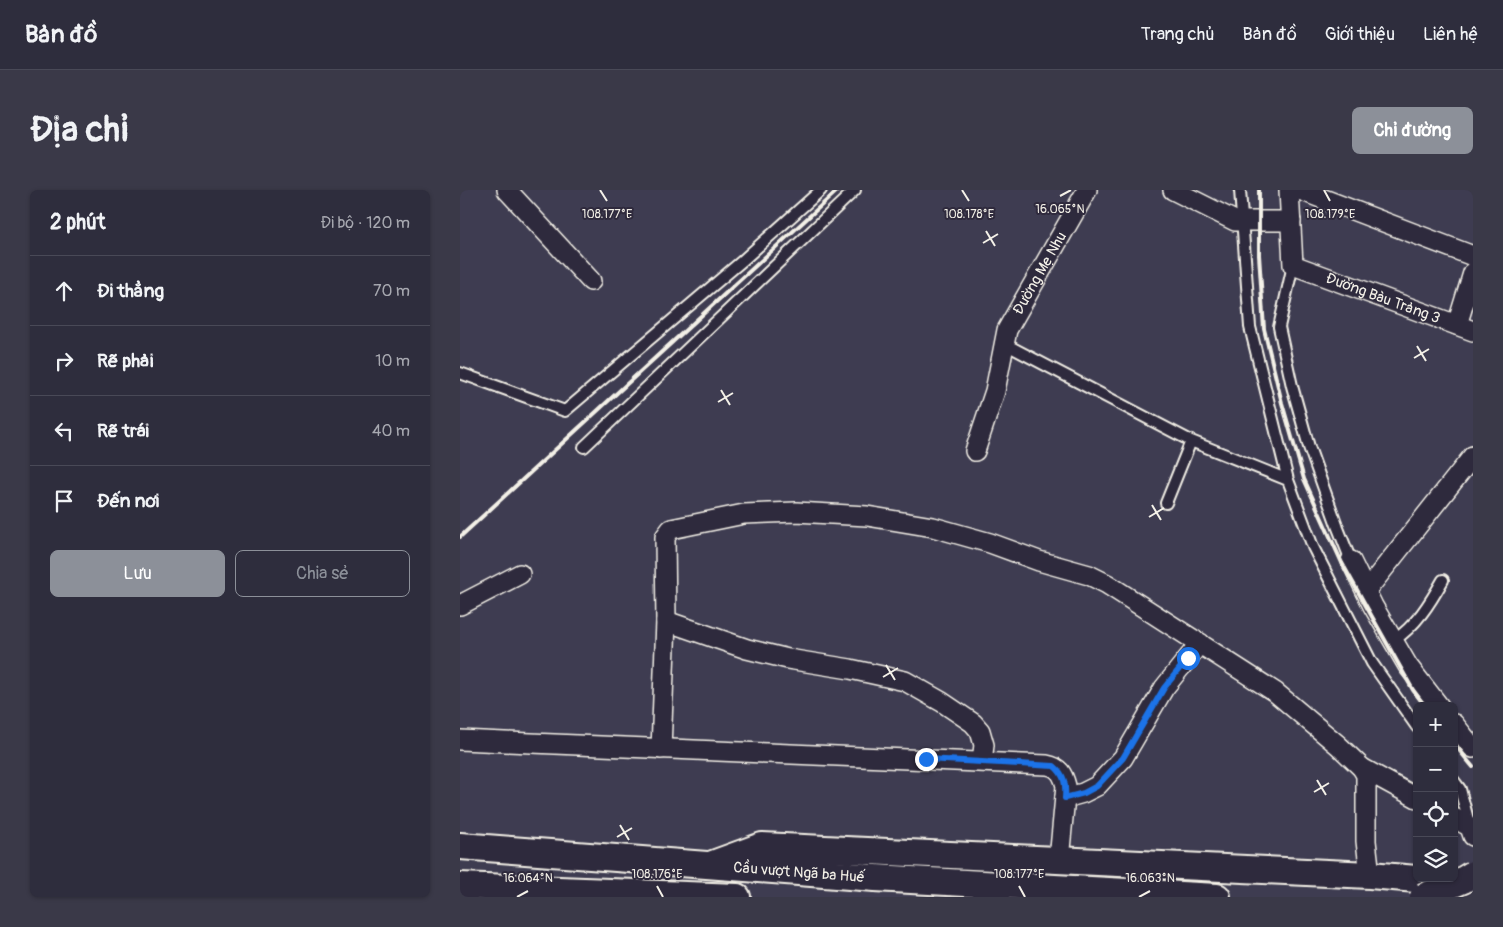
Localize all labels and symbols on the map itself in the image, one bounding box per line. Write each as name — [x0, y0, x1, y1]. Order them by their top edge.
text: 16.065°N — [1035, 202, 1085, 217]
text: 108.177°E — [582, 207, 632, 222]
text: 108.178°E — [944, 207, 994, 222]
text: 108.179°E — [1305, 207, 1355, 222]
street label: Đường Mẹ Nhu — [1009, 228, 1071, 318]
street label: Đường Bàu Trảng 3 — [1323, 269, 1443, 328]
route start — [1177, 647, 1200, 670]
route end — [915, 748, 938, 771]
street label: Cầu vượt Ngã ba Huế — [733, 858, 866, 887]
text: 108.176°E — [631, 867, 683, 882]
text: 108.177°E — [994, 867, 1044, 882]
text: 16.064°N — [503, 871, 553, 886]
text: 16.063°N — [1125, 871, 1175, 886]

